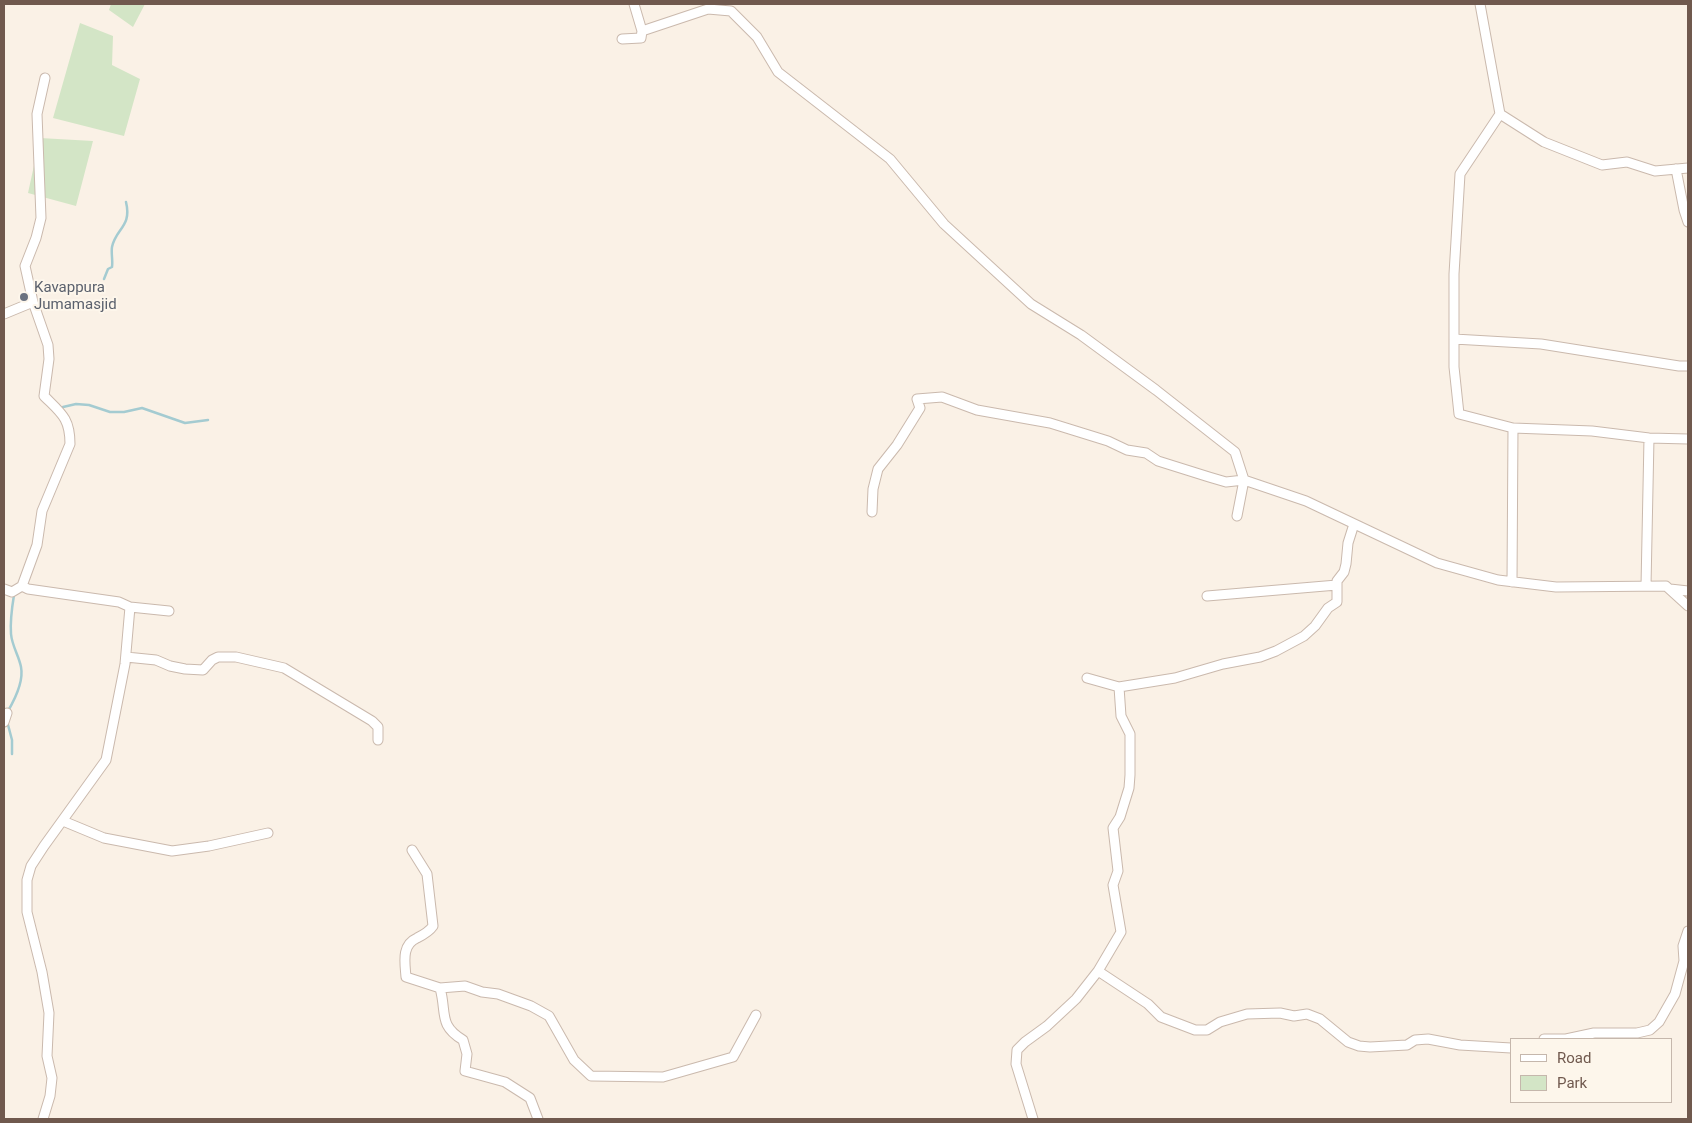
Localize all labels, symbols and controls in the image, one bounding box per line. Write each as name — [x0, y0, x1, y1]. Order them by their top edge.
place label: Kavappura Jumamasjid — [34, 279, 117, 314]
marker: Kavappura Jumamasjid — [18, 291, 30, 303]
legend — [1510, 1038, 1672, 1103]
text: Road — [1557, 1049, 1591, 1067]
text: Park — [1557, 1074, 1587, 1092]

